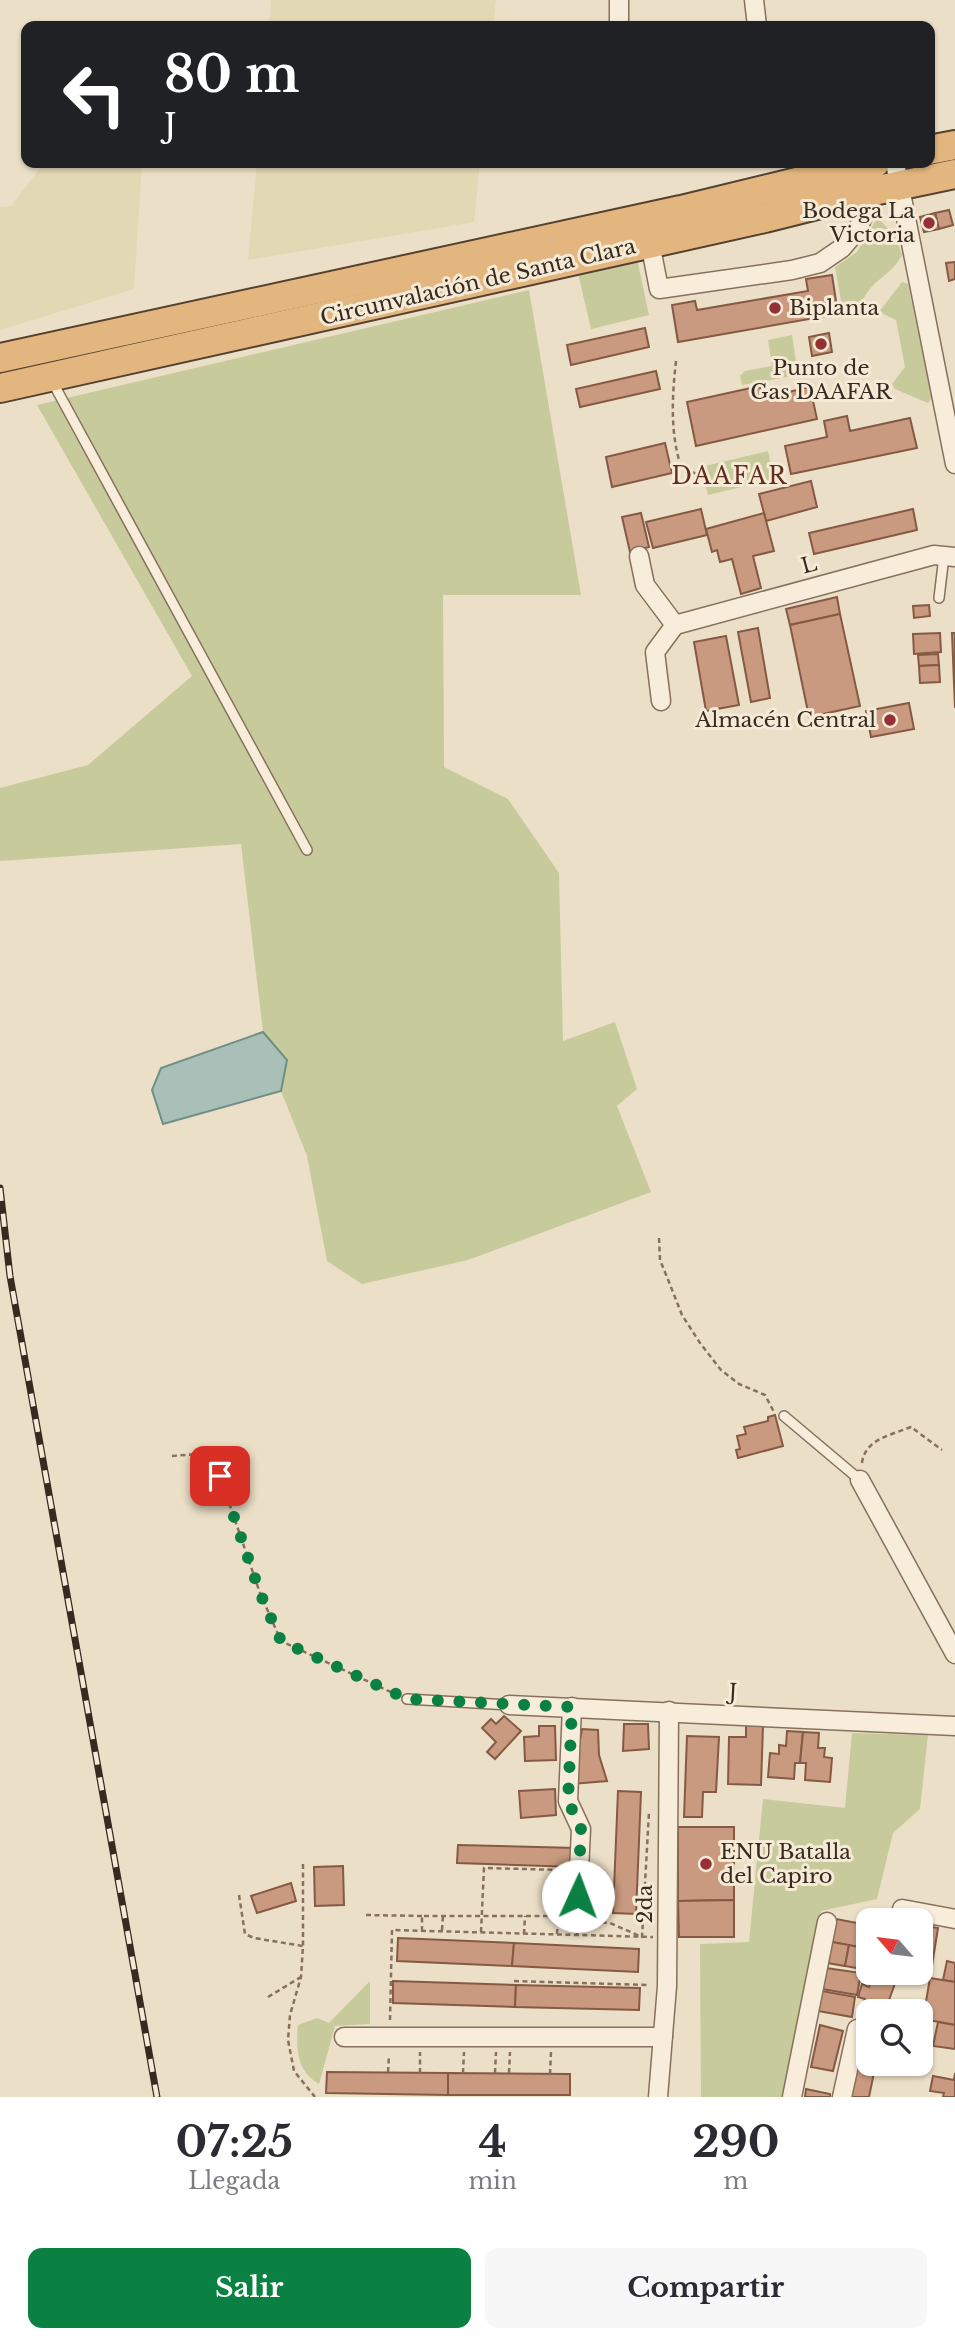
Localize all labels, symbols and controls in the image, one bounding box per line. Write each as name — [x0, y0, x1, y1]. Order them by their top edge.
text: 80 m — [164, 44, 299, 105]
icon: left — [49, 49, 140, 140]
text: J — [164, 105, 177, 145]
place label: Bodega La Victoria — [802, 198, 915, 248]
marker: Bodega La Victoria — [921, 215, 937, 231]
street label: Circunvalación de Santa Clara — [318, 233, 639, 331]
place label: Biplanta — [789, 295, 879, 321]
marker: Biplanta — [767, 300, 783, 316]
marker: Punto de Gas DAAFAR — [813, 336, 829, 352]
place label: Punto de Gas DAAFAR — [750, 355, 893, 405]
district label: DAAFAR — [672, 462, 788, 490]
street label: L — [798, 550, 820, 580]
place label: Almacén Central — [694, 707, 876, 733]
marker: Almacén Central — [882, 712, 898, 728]
pin — [190, 1446, 250, 1506]
icon: arrive — [201, 1457, 239, 1495]
street label: J — [725, 1679, 738, 1705]
place label: ENU Batalla del Capiro — [720, 1839, 851, 1889]
marker: ENU Batalla del Capiro — [698, 1856, 714, 1872]
position arrow — [541, 1859, 615, 1933]
street label: 2da — [632, 1884, 658, 1923]
north arrow — [856, 1908, 933, 1984]
map controls — [856, 1908, 933, 2076]
button: search — [856, 1999, 933, 2076]
text: 07:25 — [175, 2116, 293, 2168]
text: 4 — [479, 2116, 507, 2168]
text: 290 — [692, 2116, 780, 2168]
text: Llegada — [188, 2167, 280, 2195]
text: min — [468, 2167, 517, 2195]
text: m — [724, 2167, 748, 2195]
button: Salir — [28, 2248, 471, 2328]
button: Compartir — [485, 2248, 927, 2328]

